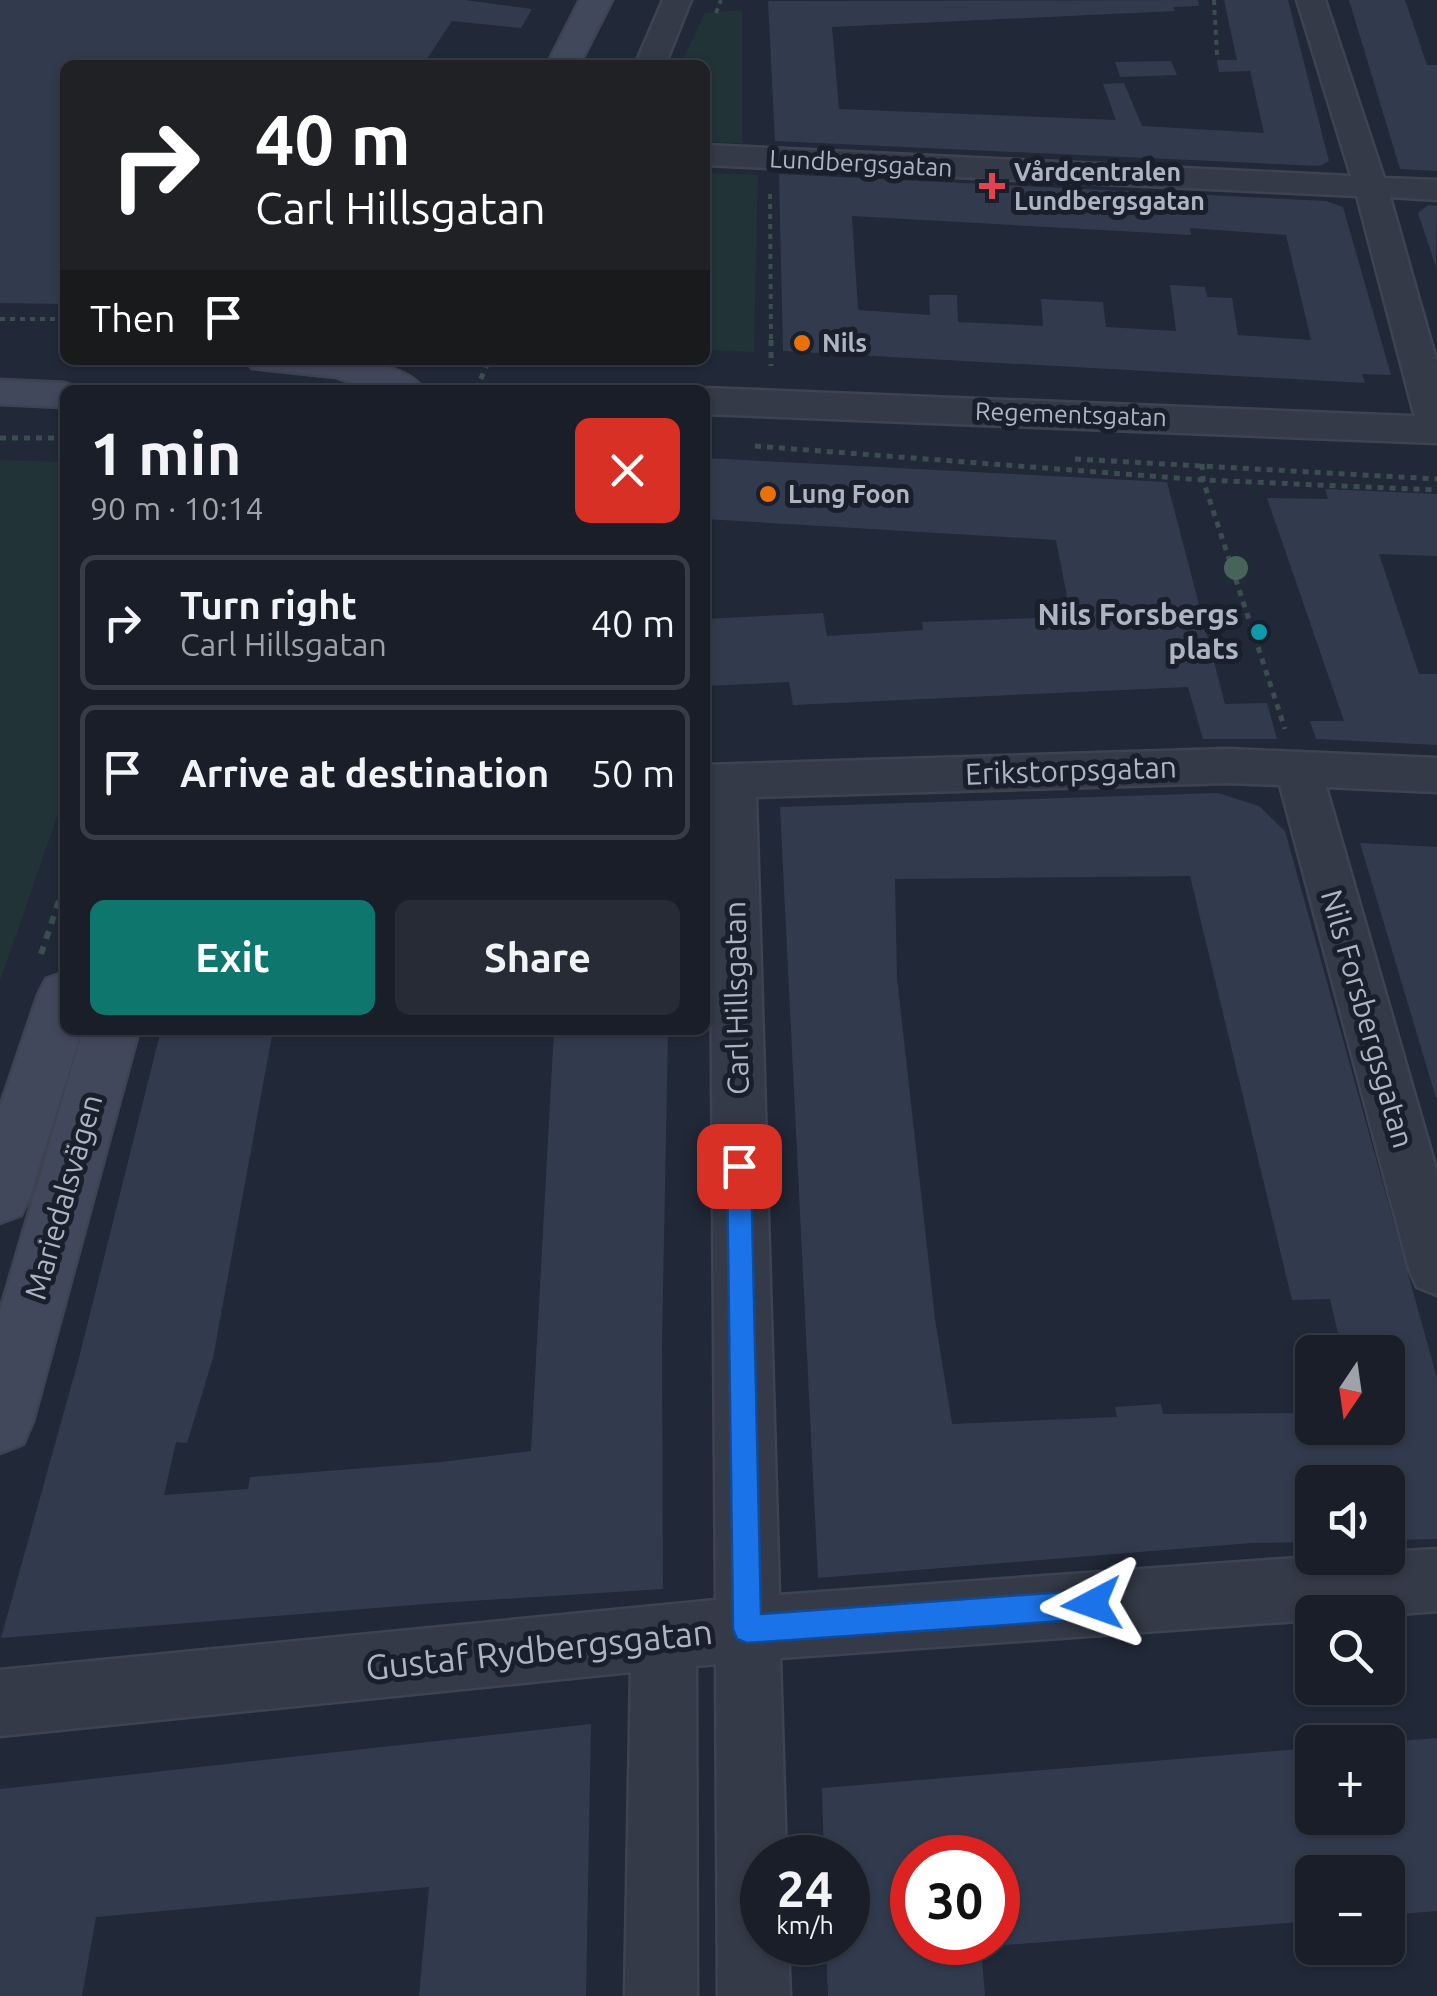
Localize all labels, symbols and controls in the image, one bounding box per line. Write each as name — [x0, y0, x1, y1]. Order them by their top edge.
icon: right — [90, 100, 220, 230]
text: 40 m — [255, 100, 411, 178]
street label: Lundbergsgatan — [769, 144, 953, 182]
place label: Vårdcentralen Lundbergsgatan — [1014, 158, 1205, 215]
marker: Vårdcentralen Lundbergsgatan — [979, 173, 1005, 199]
text: Carl Hillsgatan — [255, 182, 546, 233]
icon: arrive — [196, 290, 251, 345]
text: Then — [90, 297, 176, 339]
place label: Nils — [822, 329, 867, 357]
marker: Nils — [791, 332, 813, 354]
street label: Regementsgatan — [975, 397, 1167, 431]
button: close — [575, 418, 680, 523]
text: 1 min — [90, 419, 242, 486]
place label: Lung Foon — [788, 480, 910, 508]
marker: Lung Foon — [757, 483, 779, 505]
text: 90 m · 10:14 — [90, 490, 264, 526]
text: Turn right — [180, 584, 357, 626]
icon: right — [95, 595, 150, 650]
place label: Nils Forsbergs plats — [1038, 597, 1239, 665]
text: 40 m — [591, 602, 675, 644]
marker: Nils Forsbergs plats — [1248, 621, 1270, 643]
text: Carl Hillsgatan — [180, 626, 387, 662]
icon: arrive — [95, 745, 150, 800]
street label: Erikstorpsgatan — [965, 749, 1177, 791]
text: Arrive at destination — [180, 752, 549, 794]
text: 50 m — [591, 752, 675, 794]
street label: Nils Forsbergsgatan — [1315, 886, 1421, 1152]
button: Exit — [90, 900, 375, 1015]
button: Share — [395, 900, 680, 1015]
street label: Carl Hillsgatan — [717, 901, 755, 1095]
street label: Mariedalsvägen — [18, 1090, 109, 1303]
pin — [697, 1124, 782, 1209]
icon: arrive — [712, 1139, 767, 1194]
north arrow — [1295, 1335, 1405, 1445]
map controls — [1295, 1335, 1405, 1965]
button: sound — [1295, 1465, 1405, 1575]
position arrow — [1040, 1552, 1144, 1656]
button: search — [1295, 1595, 1405, 1705]
street label: Gustaf Rydbergsgatan — [363, 1611, 714, 1687]
button: + — [1295, 1725, 1405, 1835]
speed limit sign: 30 — [890, 1835, 1020, 1965]
button: − — [1295, 1855, 1405, 1965]
text: 24 — [777, 1860, 833, 1916]
text: km/h — [776, 1911, 834, 1939]

